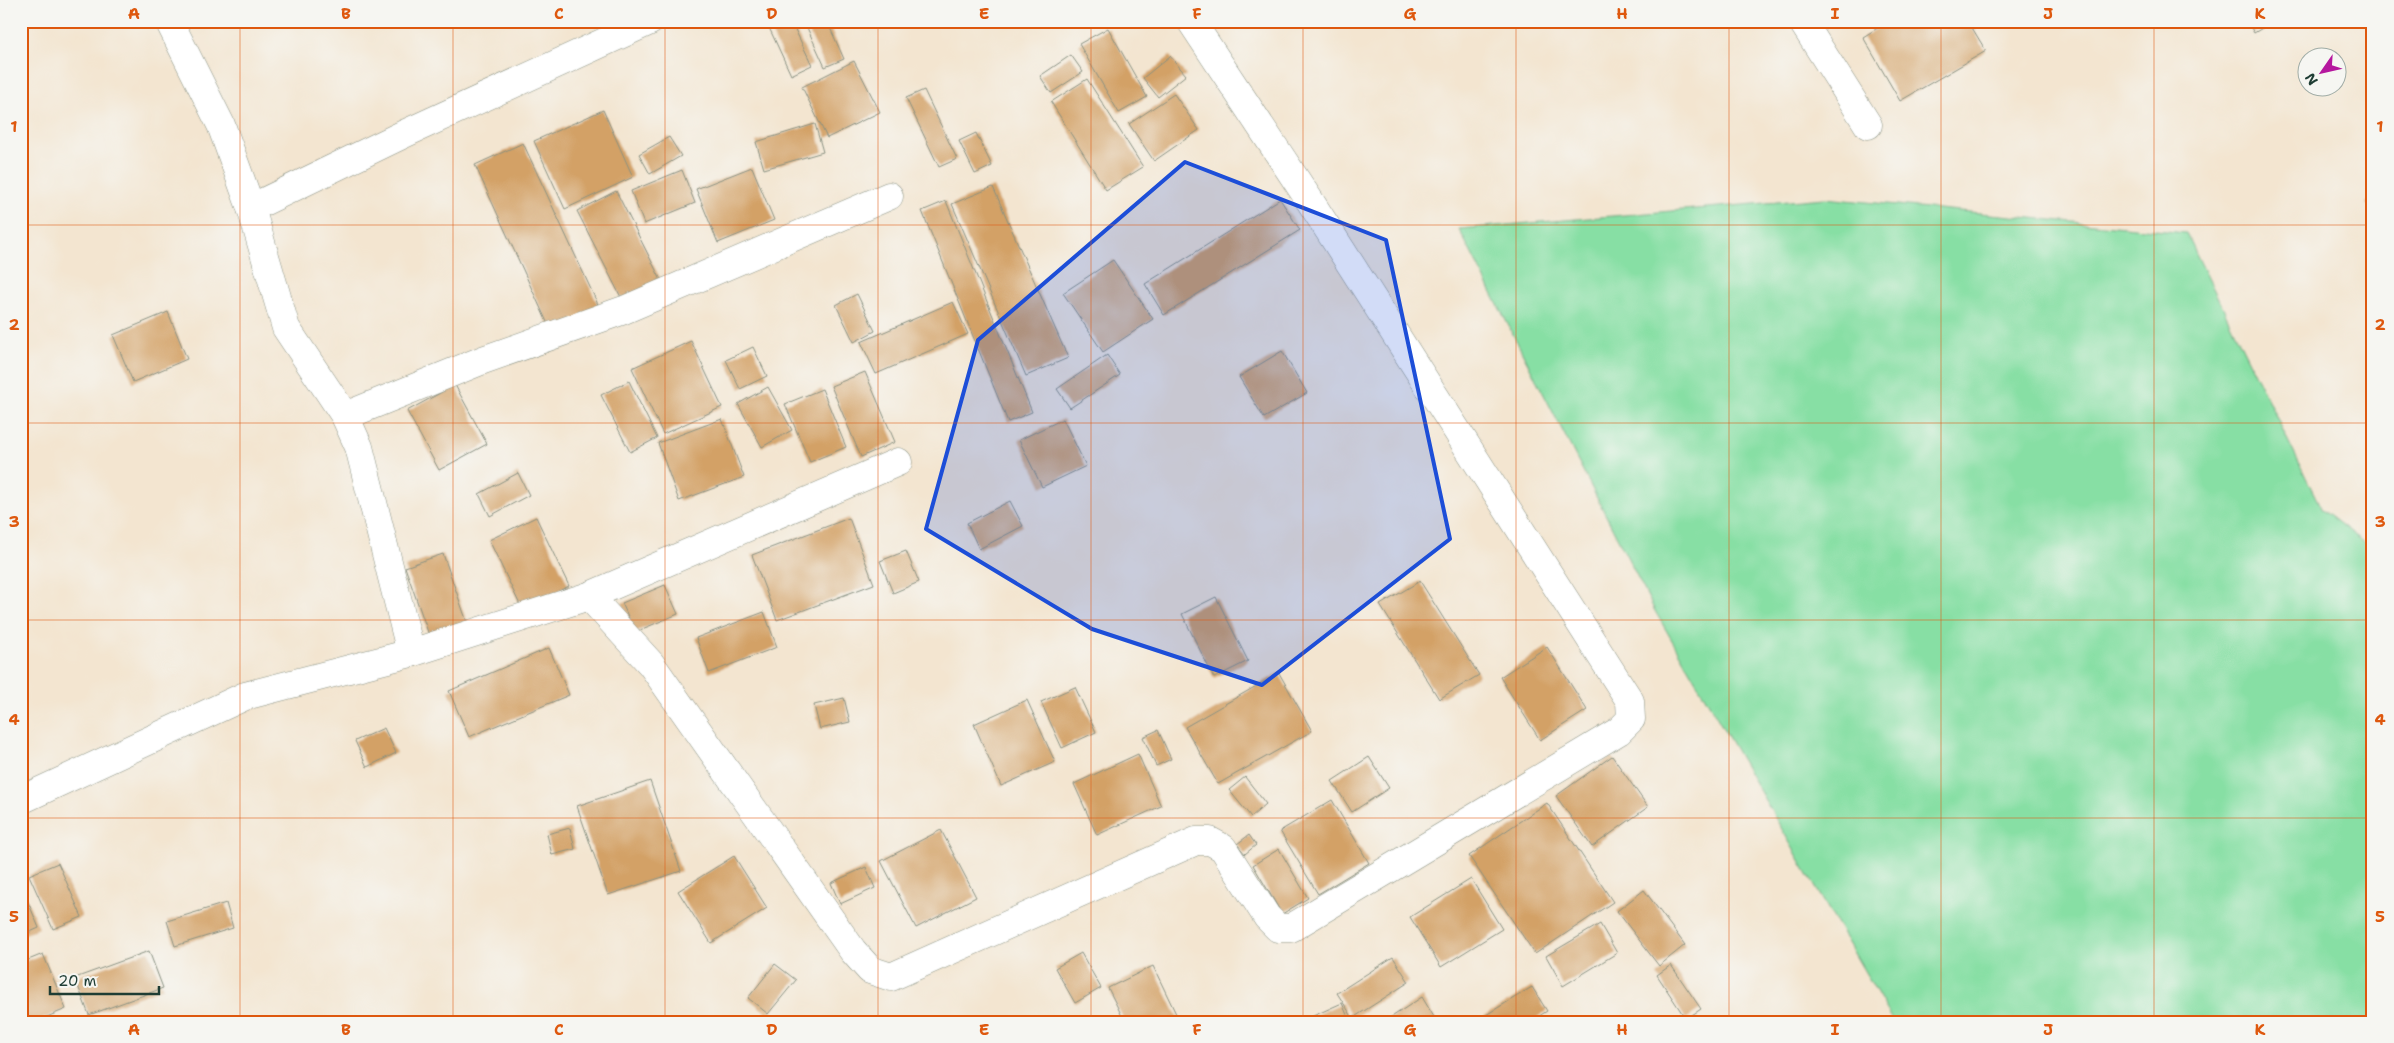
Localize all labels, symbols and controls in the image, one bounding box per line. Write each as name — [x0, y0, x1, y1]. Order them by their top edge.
text: A — [128, 3, 140, 24]
text: B — [341, 3, 351, 24]
text: C — [554, 3, 564, 24]
text: D — [766, 3, 778, 24]
text: E — [979, 3, 989, 24]
text: F — [1192, 3, 1202, 24]
text: G — [1404, 3, 1417, 24]
text: H — [1616, 3, 1628, 24]
text: I — [1831, 3, 1840, 24]
text: J — [2043, 3, 2053, 24]
text: K — [2255, 3, 2266, 24]
north arrow — [2296, 48, 2346, 98]
text: N — [2301, 70, 2322, 89]
text: 1 — [10, 116, 18, 137]
text: 1 — [2376, 116, 2384, 137]
text: 2 — [8, 314, 20, 335]
text: 2 — [2374, 314, 2386, 335]
text: 3 — [8, 511, 20, 532]
text: 3 — [2374, 511, 2386, 532]
text: 4 — [8, 709, 20, 730]
text: 4 — [2374, 709, 2386, 730]
text: 5 — [9, 906, 19, 927]
text: 5 — [2375, 906, 2385, 927]
scale bar — [50, 963, 159, 995]
text: 20 m — [58, 971, 97, 991]
text: A — [128, 1019, 140, 1040]
text: B — [341, 1019, 351, 1040]
text: C — [554, 1019, 564, 1040]
text: D — [766, 1019, 778, 1040]
text: E — [979, 1019, 989, 1040]
text: F — [1192, 1019, 1202, 1040]
text: G — [1404, 1019, 1417, 1040]
text: H — [1616, 1019, 1628, 1040]
text: I — [1831, 1019, 1840, 1040]
text: J — [2043, 1019, 2053, 1040]
text: K — [2255, 1019, 2266, 1040]

